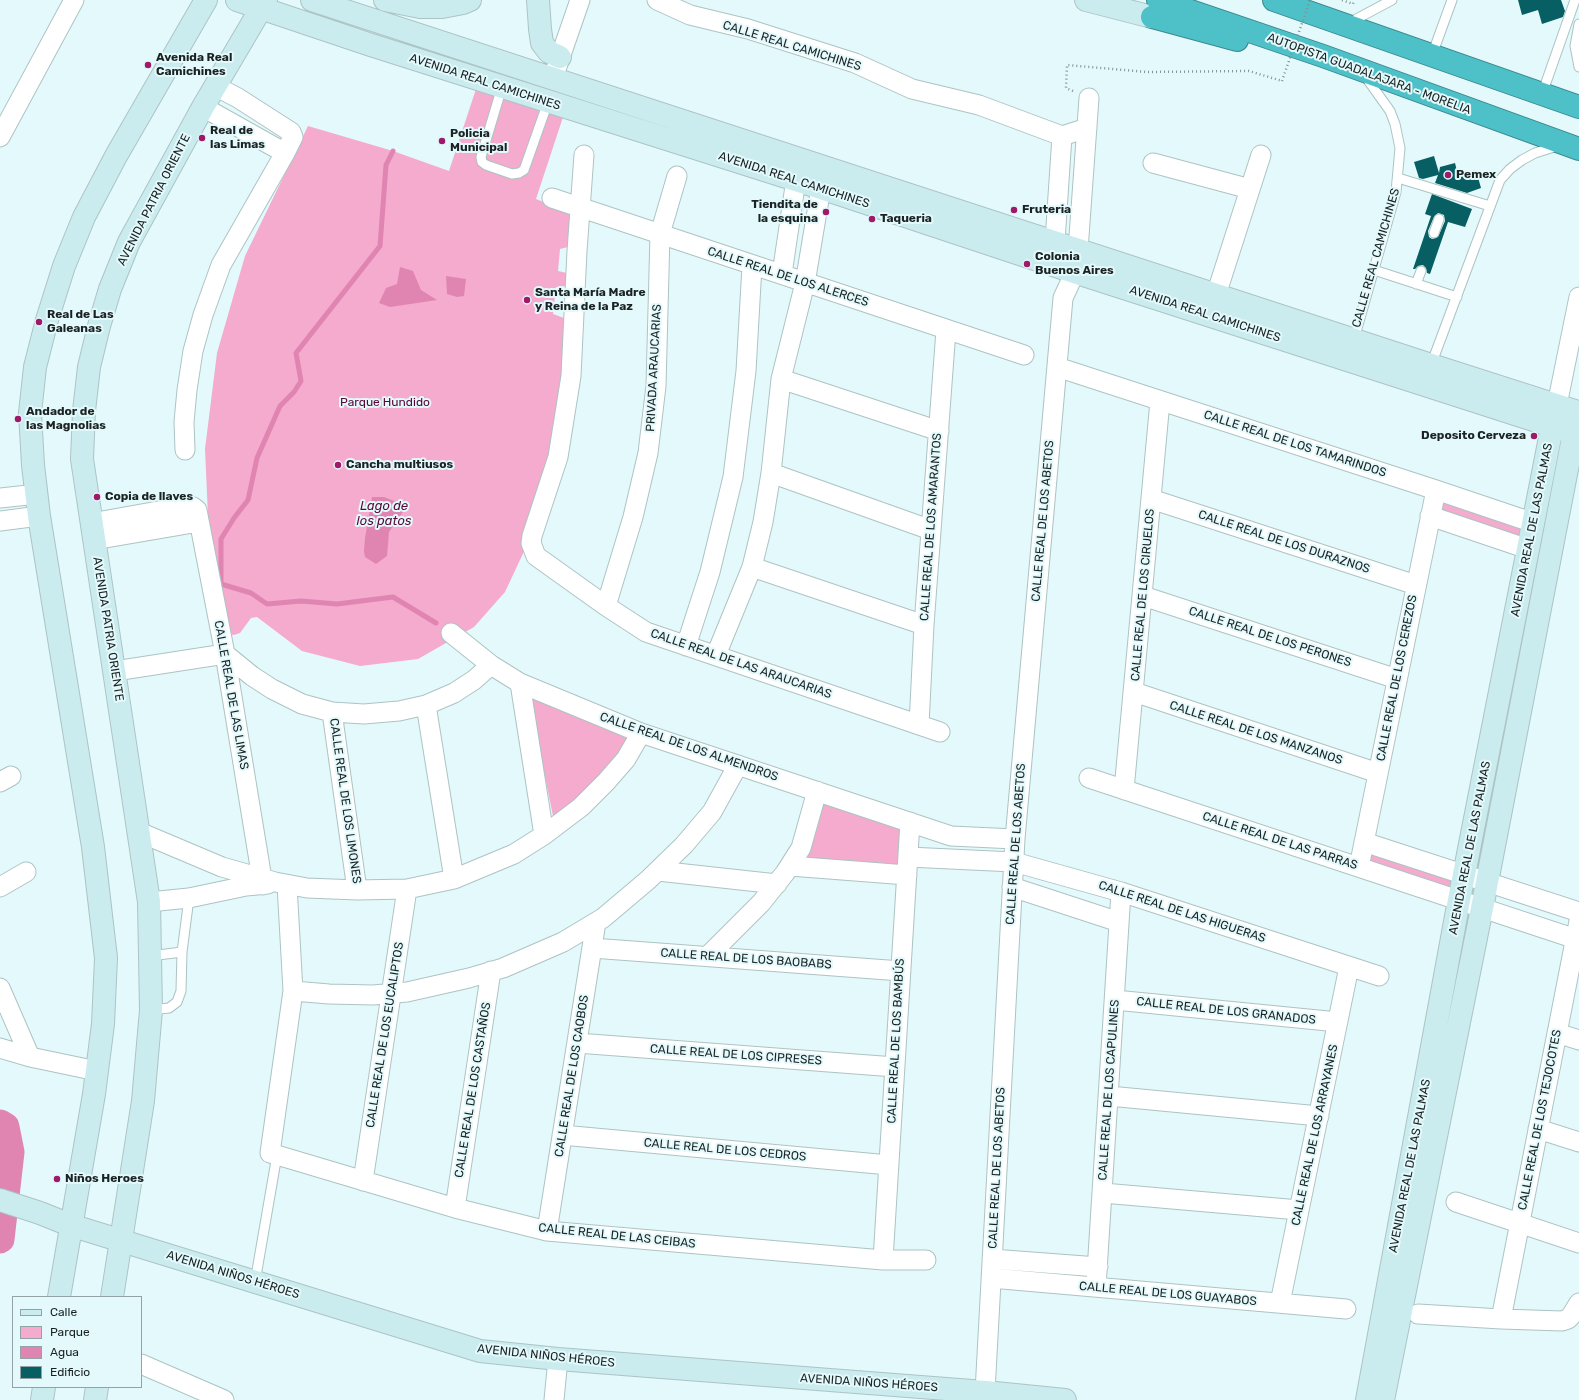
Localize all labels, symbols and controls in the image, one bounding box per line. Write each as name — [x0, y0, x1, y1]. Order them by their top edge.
street label: CALLE REAL CAMICHINES — [721, 18, 863, 74]
street label: AUTOPISTA GUADALAJARA - MORELIA — [1265, 30, 1473, 118]
place label: Avenida Real Camichines — [156, 51, 232, 79]
street label: AVENIDA REAL CAMICHINES — [408, 51, 562, 113]
marker: Avenida Real Camichines — [143, 60, 153, 70]
place label: Real de las Limas — [210, 124, 265, 152]
place label: Policia Municipal — [450, 127, 507, 155]
street label: AVENIDA PATRIA ORIENTE — [114, 132, 194, 268]
marker: Real de las Limas — [197, 133, 207, 143]
marker: Policia Municipal — [437, 136, 447, 146]
street label: AVENIDA REAL CAMICHINES — [717, 149, 871, 211]
place label: Pemex — [1456, 168, 1496, 182]
marker: Pemex — [1443, 170, 1453, 180]
street label: CALLE REAL CAMICHINES — [1349, 187, 1403, 329]
place label: Tiendita de la esquina — [751, 198, 818, 226]
place label: Fruteria — [1022, 203, 1071, 217]
marker: Fruteria — [1009, 205, 1019, 215]
marker: Tiendita de la esquina — [821, 207, 831, 217]
place label: Taqueria — [880, 212, 932, 226]
marker: Taqueria — [867, 214, 877, 224]
street label: CALLE REAL DE LOS ALERCES — [705, 244, 871, 310]
place label: Colonia Buenos Aires — [1035, 250, 1114, 278]
marker: Colonia Buenos Aires — [1022, 259, 1032, 269]
street label: AVENIDA REAL CAMICHINES — [1128, 283, 1282, 345]
place label: Santa María Madre y Reina de la Paz — [535, 286, 646, 314]
marker: Santa María Madre y Reina de la Paz — [522, 295, 532, 305]
street label: PRIVADA ARAUCARIAS — [643, 304, 665, 432]
place label: Real de Las Galeanas — [47, 308, 114, 336]
marker: Real de Las Galeanas — [34, 317, 44, 327]
park label: Parque Hundido — [340, 396, 430, 410]
place label: Andador de las Magnolias — [26, 405, 106, 433]
street label: CALLE REAL DE LOS TAMARINDOS — [1202, 408, 1388, 480]
marker: Andador de las Magnolias — [13, 414, 23, 424]
place label: Deposito Cerveza — [1421, 429, 1526, 443]
marker: Deposito Cerveza — [1529, 431, 1539, 441]
street label: CALLE REAL DE LOS AMARANTOS — [917, 433, 945, 621]
street label: CALLE REAL DE LOS ABETOS — [1029, 440, 1057, 602]
street label: AVENIDA REAL DE LAS PALMAS — [1508, 442, 1556, 618]
place label: Cancha multiusos — [346, 458, 453, 472]
marker: Cancha multiusos — [333, 460, 343, 470]
place label: Copia de llaves — [105, 490, 193, 504]
marker: Copia de llaves — [92, 492, 102, 502]
water label: Lago de los patos — [357, 498, 411, 529]
street label: CALLE REAL DE LOS DURAZNOS — [1196, 507, 1372, 577]
street label: CALLE REAL DE LOS CIRUELOS — [1128, 508, 1158, 682]
street label: AVENIDA PATRIA ORIENTE — [89, 556, 127, 702]
street label: CALLE REAL DE LOS CEREZOS — [1374, 594, 1420, 762]
street label: CALLE REAL DE LOS PERONES — [1187, 604, 1353, 670]
street label: CALLE REAL DE LAS LIMAS — [211, 619, 251, 771]
street label: CALLE REAL DE LAS ARAUCARIAS — [648, 626, 834, 702]
street label: CALLE REAL DE LOS MANZANOS — [1168, 698, 1344, 768]
street label: CALLE REAL DE LOS ALMENDROS — [598, 710, 780, 784]
street label: CALLE REAL DE LOS LIMONES — [326, 717, 364, 885]
street label: AVENIDA REAL DE LAS PALMAS — [1446, 760, 1494, 936]
street label: CALLE REAL DE LOS ABETOS — [1003, 763, 1029, 925]
street label: CALLE REAL DE LAS PARRAS — [1201, 809, 1359, 873]
street label: CALLE REAL DE LAS HIGUERAS — [1097, 878, 1267, 946]
street label: CALLE REAL DE LOS EUCALIPTOS — [363, 941, 407, 1129]
street label: CALLE REAL DE LOS BAOBABS — [660, 946, 832, 972]
street label: CALLE REAL DE LOS BAMBÚS — [884, 958, 908, 1124]
street label: CALLE REAL DE LOS CAOBOS — [552, 994, 592, 1158]
street label: CALLE REAL DE LOS GRANADOS — [1135, 994, 1317, 1028]
street label: CALLE REAL DE LOS CAPULINES — [1095, 999, 1123, 1181]
street label: CALLE REAL DE LOS CASTAÑOS — [452, 1001, 494, 1179]
street label: CALLE REAL DE LOS TEJOCOTES — [1515, 1028, 1565, 1212]
street label: CALLE REAL DE LOS CIPRESES — [649, 1042, 823, 1068]
street label: CALLE REAL DE LOS ARRAYANES — [1289, 1043, 1341, 1227]
street label: AVENIDA REAL DE LAS PALMAS — [1386, 1078, 1434, 1254]
street label: CALLE REAL DE LOS ABETOS — [986, 1087, 1008, 1249]
street label: CALLE REAL DE LOS CEDROS — [643, 1136, 807, 1164]
place label: Niños Heroes — [65, 1172, 144, 1186]
marker: Niños Heroes — [52, 1174, 62, 1184]
street label: CALLE REAL DE LAS CEIBAS — [538, 1221, 696, 1251]
street label: AVENIDA NIÑOS HÉROES — [165, 1248, 301, 1302]
street label: CALLE REAL DE LOS GUAYABOS — [1079, 1279, 1257, 1309]
legend — [12, 1296, 142, 1388]
text: Calle — [50, 1305, 77, 1319]
text: Parque — [50, 1325, 90, 1339]
street label: AVENIDA NIÑOS HÉROES — [476, 1342, 616, 1370]
text: Agua — [50, 1345, 79, 1359]
text: Edificio — [50, 1365, 90, 1379]
street label: AVENIDA NIÑOS HÉROES — [799, 1371, 939, 1395]

